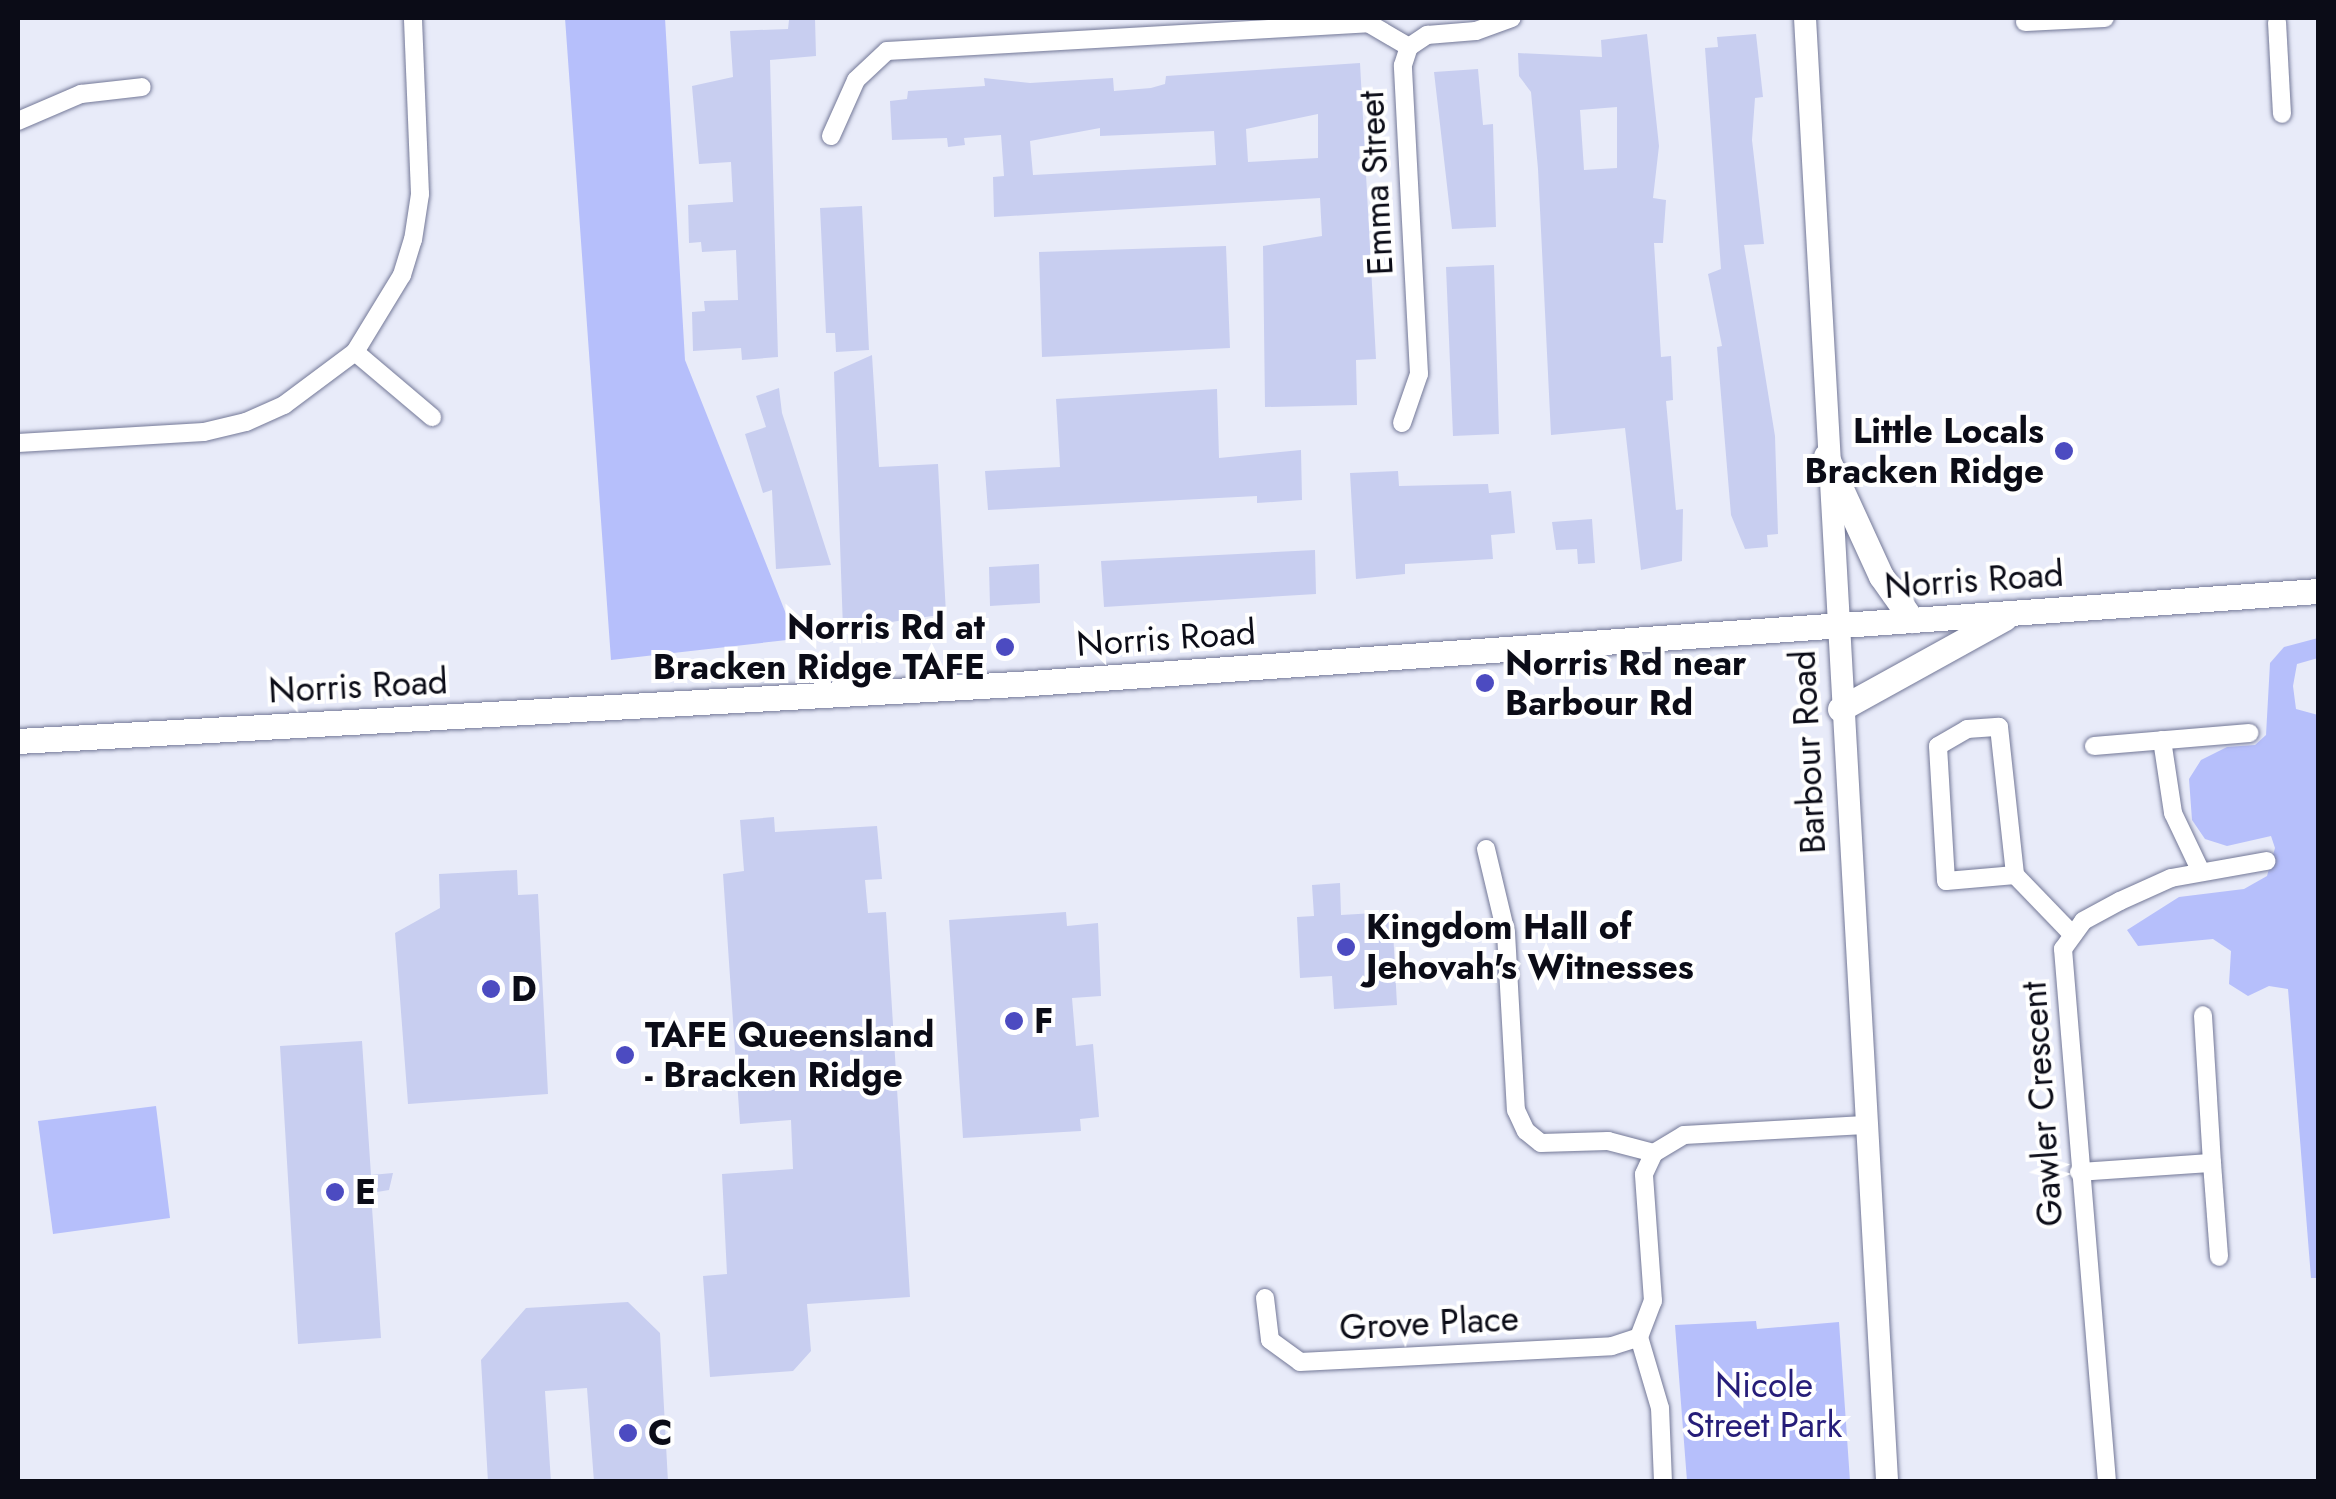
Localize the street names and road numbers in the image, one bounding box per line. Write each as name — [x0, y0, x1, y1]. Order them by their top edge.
street label: Emma Street — [1350, 90, 1402, 276]
street label: Norris Road — [1883, 553, 2065, 607]
street label: Norris Road — [1075, 611, 1257, 665]
street label: Barbour Road — [1782, 649, 1834, 855]
street label: Norris Road — [267, 660, 449, 712]
street label: Gawler Crescent — [2012, 980, 2072, 1228]
street label: Grove Place — [1338, 1297, 1520, 1349]

